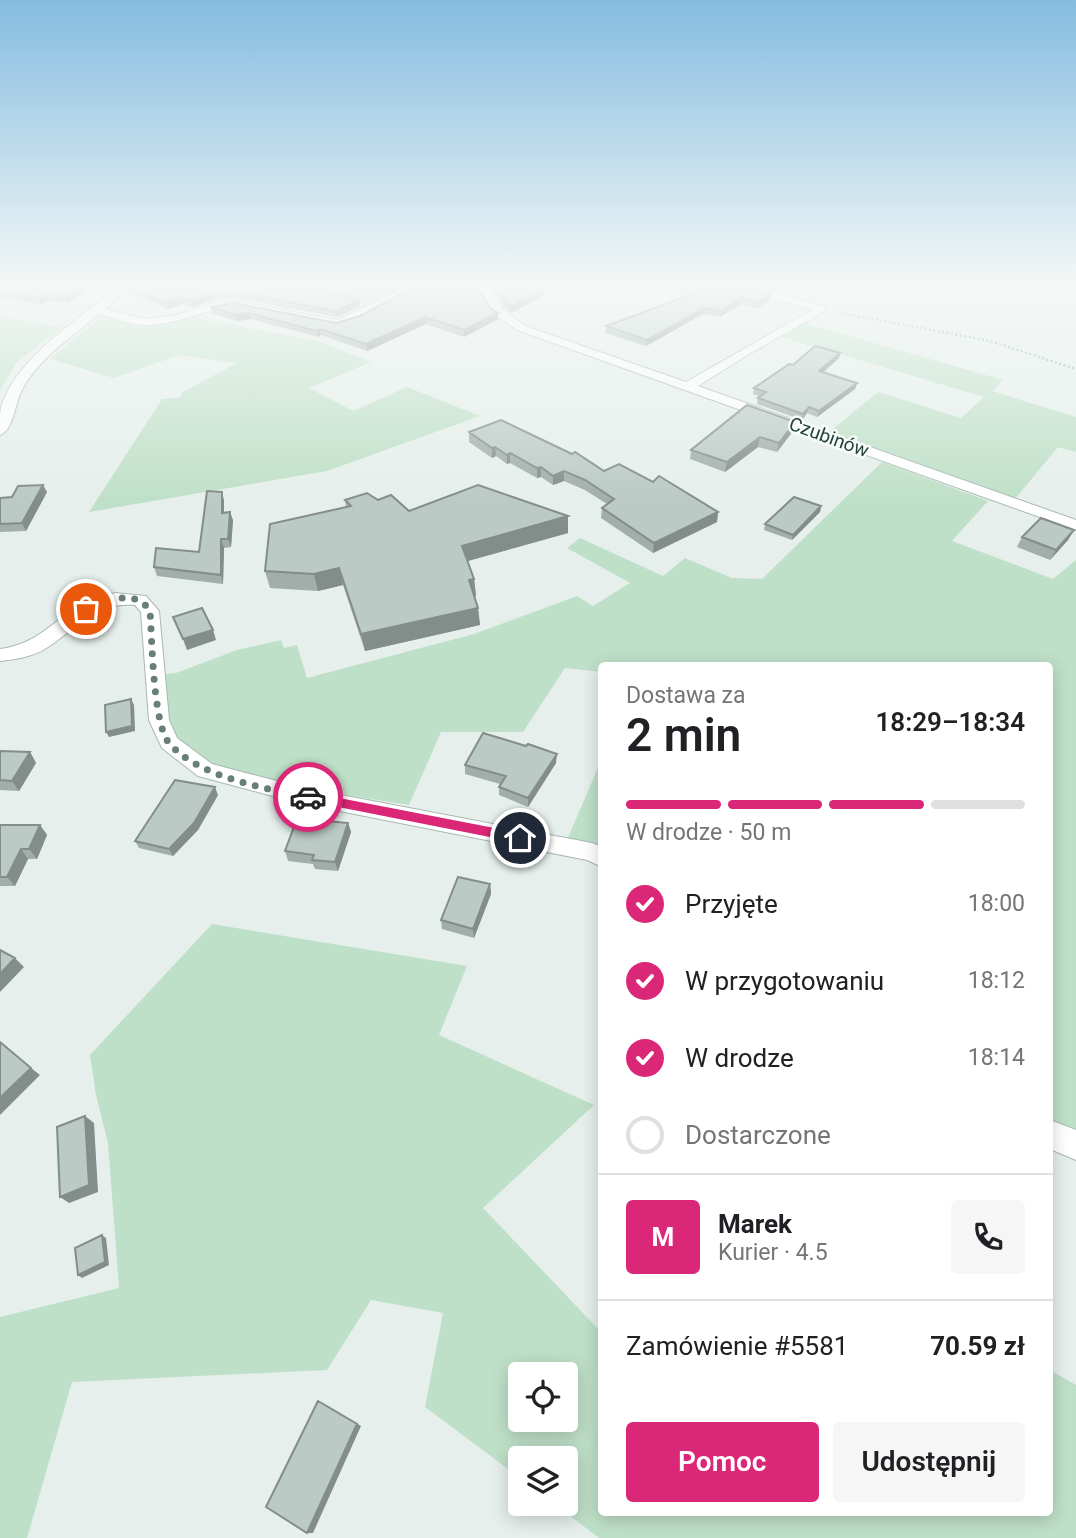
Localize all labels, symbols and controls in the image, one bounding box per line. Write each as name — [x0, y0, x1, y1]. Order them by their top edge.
street label: Czubinów — [786, 412, 872, 462]
pin — [56, 579, 116, 639]
icon: bag — [67, 590, 105, 628]
text: Dostawa za — [626, 682, 746, 709]
text: 18:29–18:34 — [875, 707, 1025, 737]
text: 2 min — [626, 708, 741, 762]
courier — [273, 762, 343, 832]
icon: car — [289, 778, 327, 816]
pin — [490, 808, 550, 868]
icon: home — [501, 819, 539, 857]
text: W drodze · 50 m — [626, 819, 791, 846]
icon: check — [626, 885, 664, 923]
text: Przyjęte — [685, 889, 778, 919]
text: 18:00 — [968, 890, 1025, 917]
icon: check — [626, 962, 664, 1000]
text: W przygotowaniu — [685, 966, 884, 996]
text: 18:12 — [968, 967, 1025, 994]
icon: check — [626, 1039, 664, 1077]
text: W drodze — [685, 1043, 794, 1073]
text: 18:14 — [968, 1044, 1025, 1071]
text: Dostarczone — [685, 1120, 831, 1150]
button: phone — [951, 1200, 1025, 1274]
text: Marek — [718, 1209, 792, 1239]
text: M — [652, 1222, 674, 1252]
text: Kurier · 4.5 — [718, 1239, 828, 1266]
text: Zamówienie #5581 — [626, 1331, 848, 1361]
text: 70.59 zł — [930, 1331, 1025, 1361]
map controls — [508, 1362, 578, 1516]
button: locate — [508, 1362, 578, 1432]
button: Pomoc — [626, 1422, 819, 1502]
button: Udostępnij — [833, 1422, 1025, 1502]
button: layers — [508, 1446, 578, 1516]

